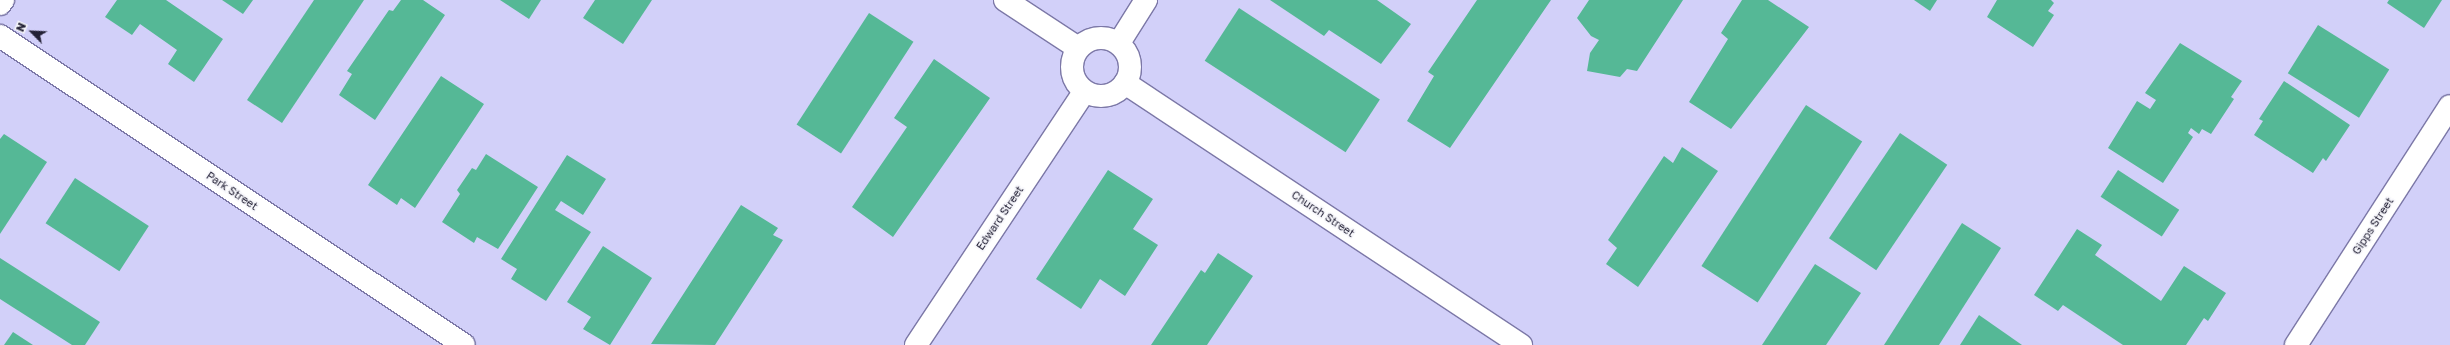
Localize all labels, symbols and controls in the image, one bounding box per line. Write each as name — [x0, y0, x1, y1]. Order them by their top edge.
north arrow — [12, 12, 52, 52]
text: N — [13, 20, 28, 33]
street label: Park Street — [204, 169, 260, 213]
street label: Edward Street — [974, 183, 1026, 253]
street label: Church Street — [1289, 188, 1357, 240]
street label: Gipps Street — [2350, 195, 2396, 257]

